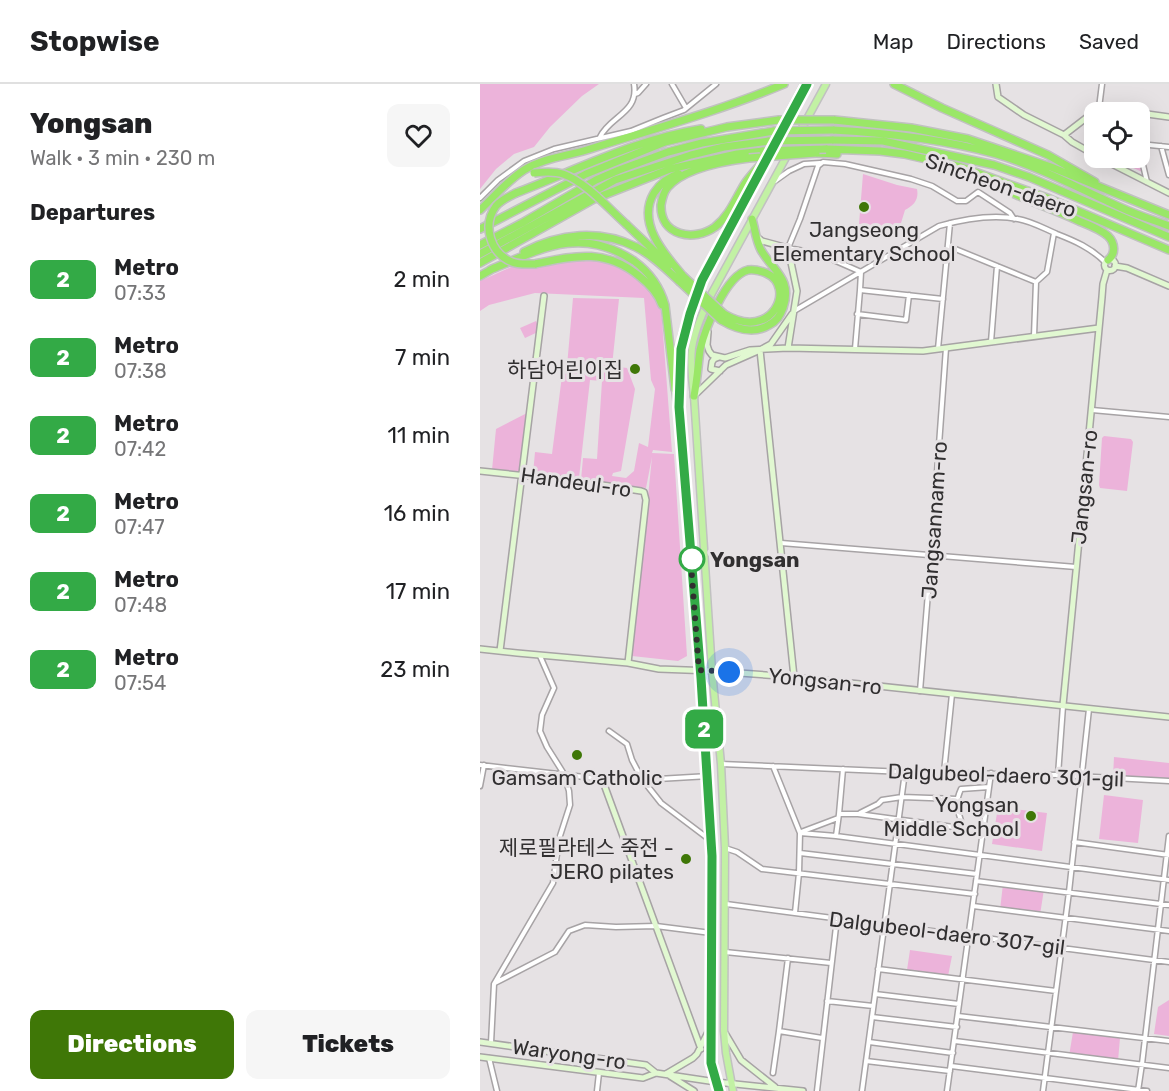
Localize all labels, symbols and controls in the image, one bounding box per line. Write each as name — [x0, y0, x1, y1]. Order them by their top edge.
text: Stopwise — [30, 25, 160, 58]
text: Map — [873, 29, 914, 54]
text: Directions — [947, 29, 1046, 54]
text: Saved — [1079, 29, 1139, 54]
map controls — [1084, 102, 1150, 168]
button: locate — [1084, 102, 1150, 168]
button: heart — [387, 104, 450, 167]
text: Yongsan — [30, 107, 153, 140]
text: Walk · 3 min · 230 m — [30, 146, 215, 170]
street label: Sincheon-daero — [922, 148, 1080, 222]
text: Departures — [30, 199, 155, 226]
marker: Jangseong Elementary School — [857, 200, 871, 214]
place label: Jangseong Elementary School — [772, 217, 956, 266]
text: Metro — [114, 254, 179, 281]
text: 2 min — [393, 266, 450, 293]
text: 2 — [56, 267, 70, 292]
text: 07:33 — [114, 281, 166, 305]
text: Metro — [114, 332, 179, 359]
text: 7 min — [395, 344, 450, 371]
text: 2 — [56, 345, 70, 370]
place label: 하담어린이집 — [507, 357, 623, 382]
text: 07:38 — [114, 359, 167, 383]
marker: 하담어린이집 — [628, 362, 642, 376]
text: Metro — [114, 410, 179, 437]
text: 11 min — [388, 422, 450, 449]
text: 2 — [56, 423, 70, 448]
street label: Jangsan-ro — [1066, 428, 1102, 546]
text: 07:42 — [114, 437, 166, 461]
street label: Jangsannam-ro — [916, 440, 952, 600]
street label: Handeul-ro — [519, 462, 633, 502]
text: Metro — [114, 488, 179, 515]
text: 16 min — [384, 500, 450, 527]
text: 2 — [56, 501, 70, 526]
text: 07:47 — [114, 515, 164, 539]
marker: Yongsan — [679, 546, 705, 572]
place label: Yongsan — [710, 547, 800, 572]
text: Metro — [114, 566, 179, 593]
text: 17 min — [386, 578, 450, 605]
text: 2 — [56, 579, 70, 604]
text: 07:48 — [114, 593, 167, 617]
text: Metro — [114, 644, 179, 671]
text: 23 min — [380, 656, 450, 683]
text: 2 — [56, 657, 70, 682]
your location — [714, 657, 744, 687]
street label: Yongsan-ro — [767, 663, 883, 699]
text: 07:54 — [114, 671, 166, 695]
line badge: 2 — [684, 710, 724, 748]
text: 2 — [697, 717, 711, 742]
marker: Gamsam Catholic — [570, 748, 584, 762]
street label: Dalgubeol-daero 301-gil — [887, 758, 1125, 792]
place label: Gamsam Catholic — [492, 765, 663, 790]
place label: Yongsan Middle School — [884, 792, 1019, 841]
marker: Yongsan Middle School — [1024, 809, 1038, 823]
place label: 제로필라테스 죽전 - JERO pilates — [499, 835, 674, 884]
marker: 제로필라테스 죽전 - JERO pilates — [679, 852, 693, 866]
street label: Dalgubeol-daero 307-gil — [828, 906, 1066, 960]
button: Directions — [30, 1010, 234, 1079]
button: Tickets — [246, 1010, 450, 1079]
street label: Waryong-ro — [511, 1034, 627, 1074]

